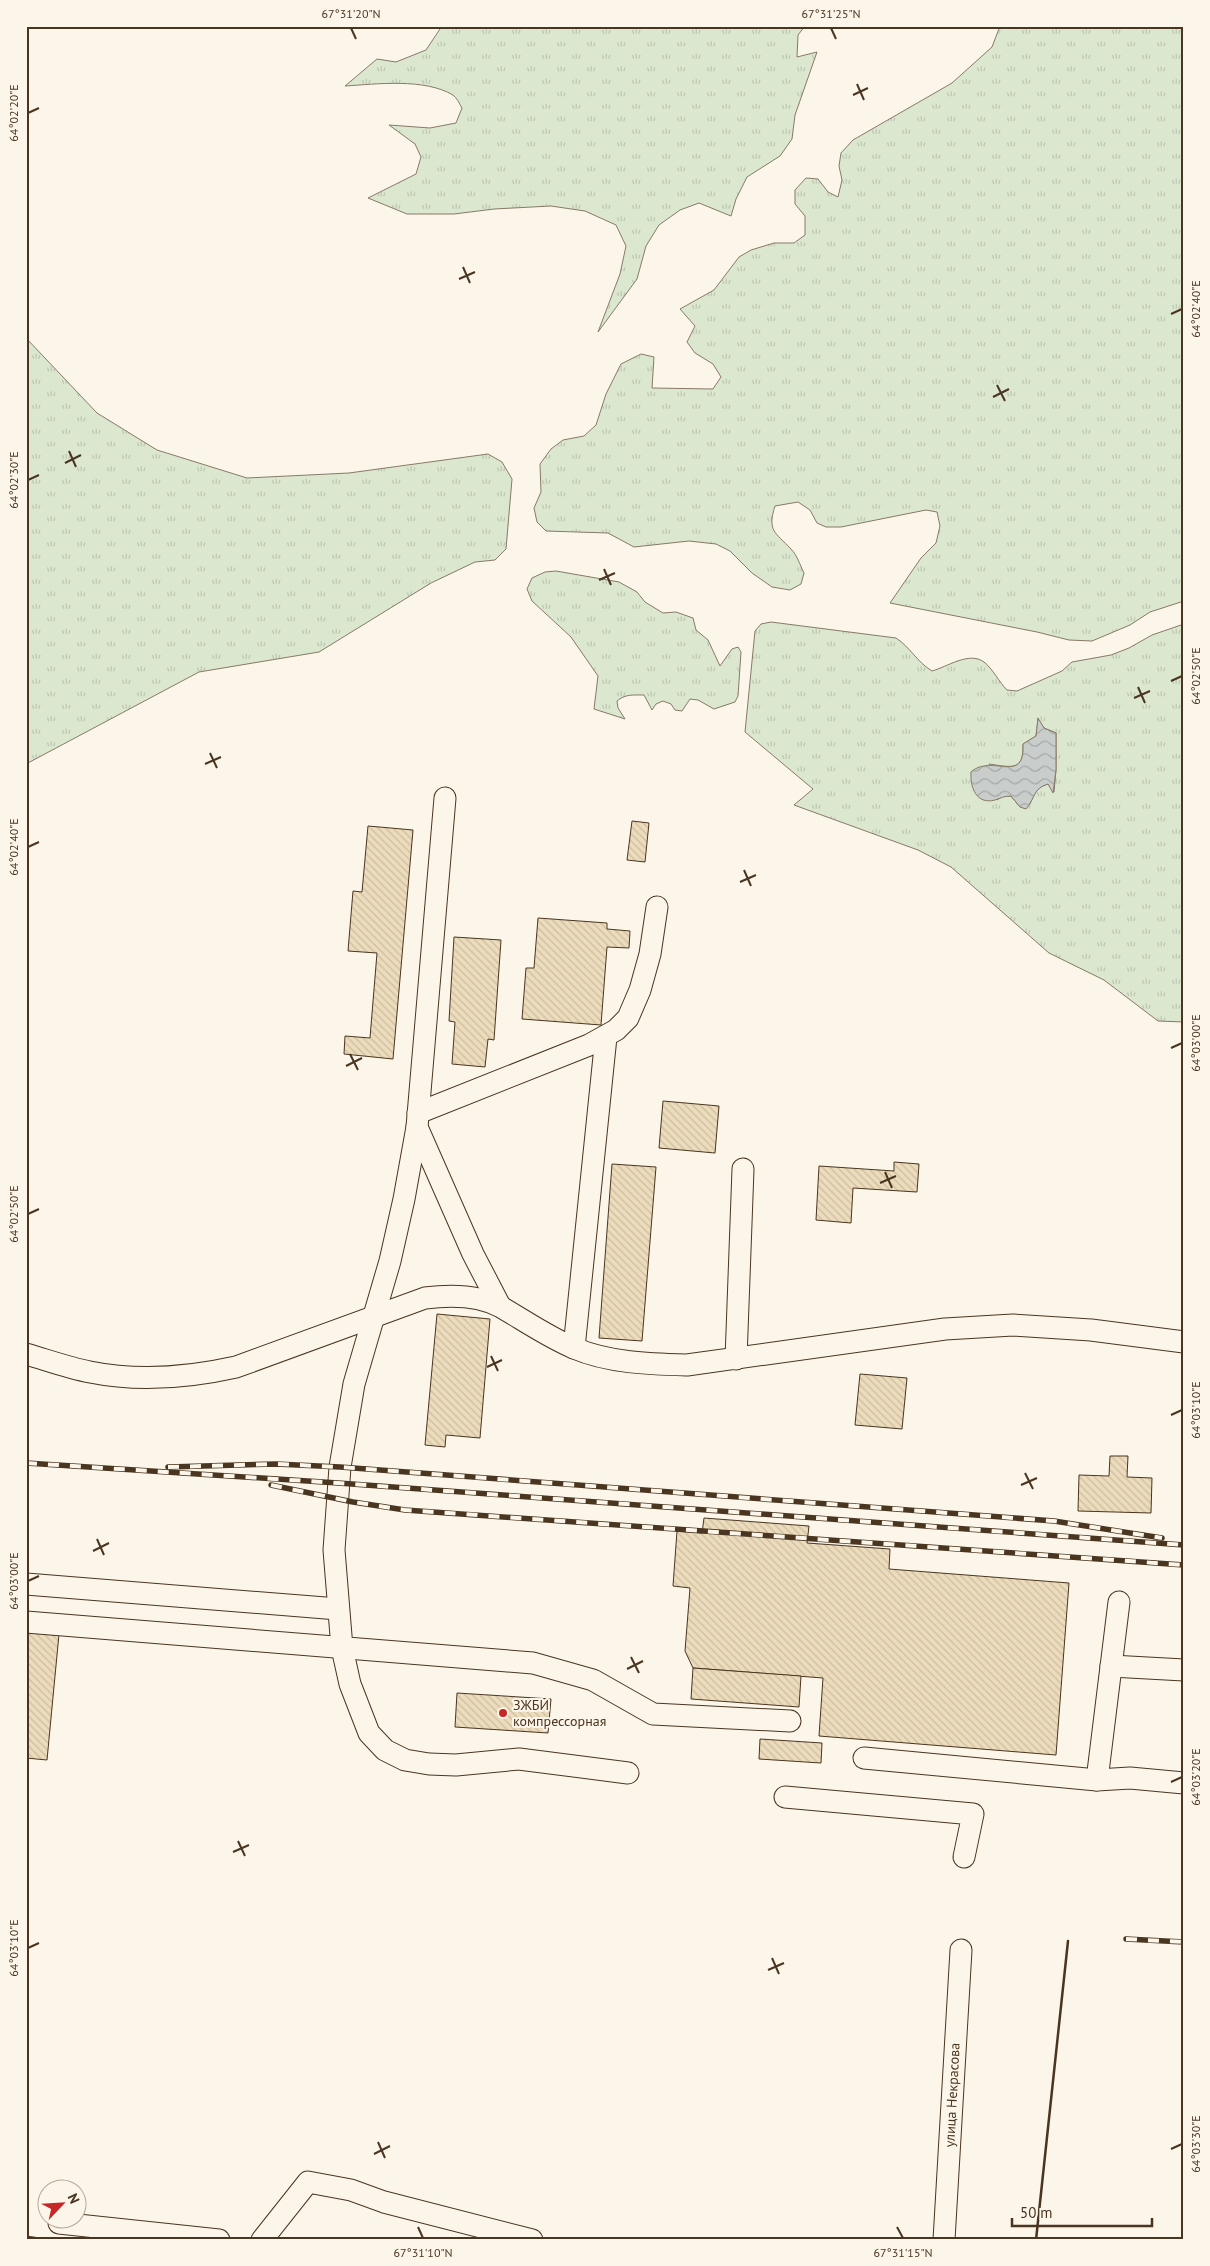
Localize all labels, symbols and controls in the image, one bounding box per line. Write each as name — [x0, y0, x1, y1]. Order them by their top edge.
text: 67°31'20"N — [321, 6, 381, 21]
text: 67°31'25"N — [801, 6, 861, 21]
text: 64°02'20"E — [6, 84, 21, 142]
text: 64°02'40"E — [1188, 280, 1203, 338]
text: 64°02'30"E — [6, 451, 21, 509]
text: 64°02'50"E — [1188, 647, 1203, 705]
text: 64°02'40"E — [6, 818, 21, 876]
text: 64°03'00"E — [1188, 1014, 1203, 1072]
text: 64°02'50"E — [6, 1185, 21, 1243]
text: 64°03'10"E — [1188, 1381, 1203, 1439]
text: 64°03'00"E — [6, 1552, 21, 1610]
place label: ЗЖБИ компрессорная — [513, 1696, 606, 1730]
marker: ЗЖБИ компрессорная — [497, 1707, 509, 1719]
text: 64°03'20"E — [1188, 1748, 1203, 1806]
text: 64°03'10"E — [6, 1919, 21, 1977]
street label: улица Некрасова — [940, 2042, 964, 2148]
text: 64°03'30"E — [1188, 2115, 1203, 2173]
north arrow — [38, 2178, 88, 2228]
text: N — [64, 2191, 84, 2206]
scale bar — [1012, 2196, 1152, 2228]
text: 50 m — [1020, 2203, 1053, 2222]
text: 67°31'10"N — [393, 2245, 453, 2260]
text: 67°31'15"N — [873, 2245, 933, 2260]

